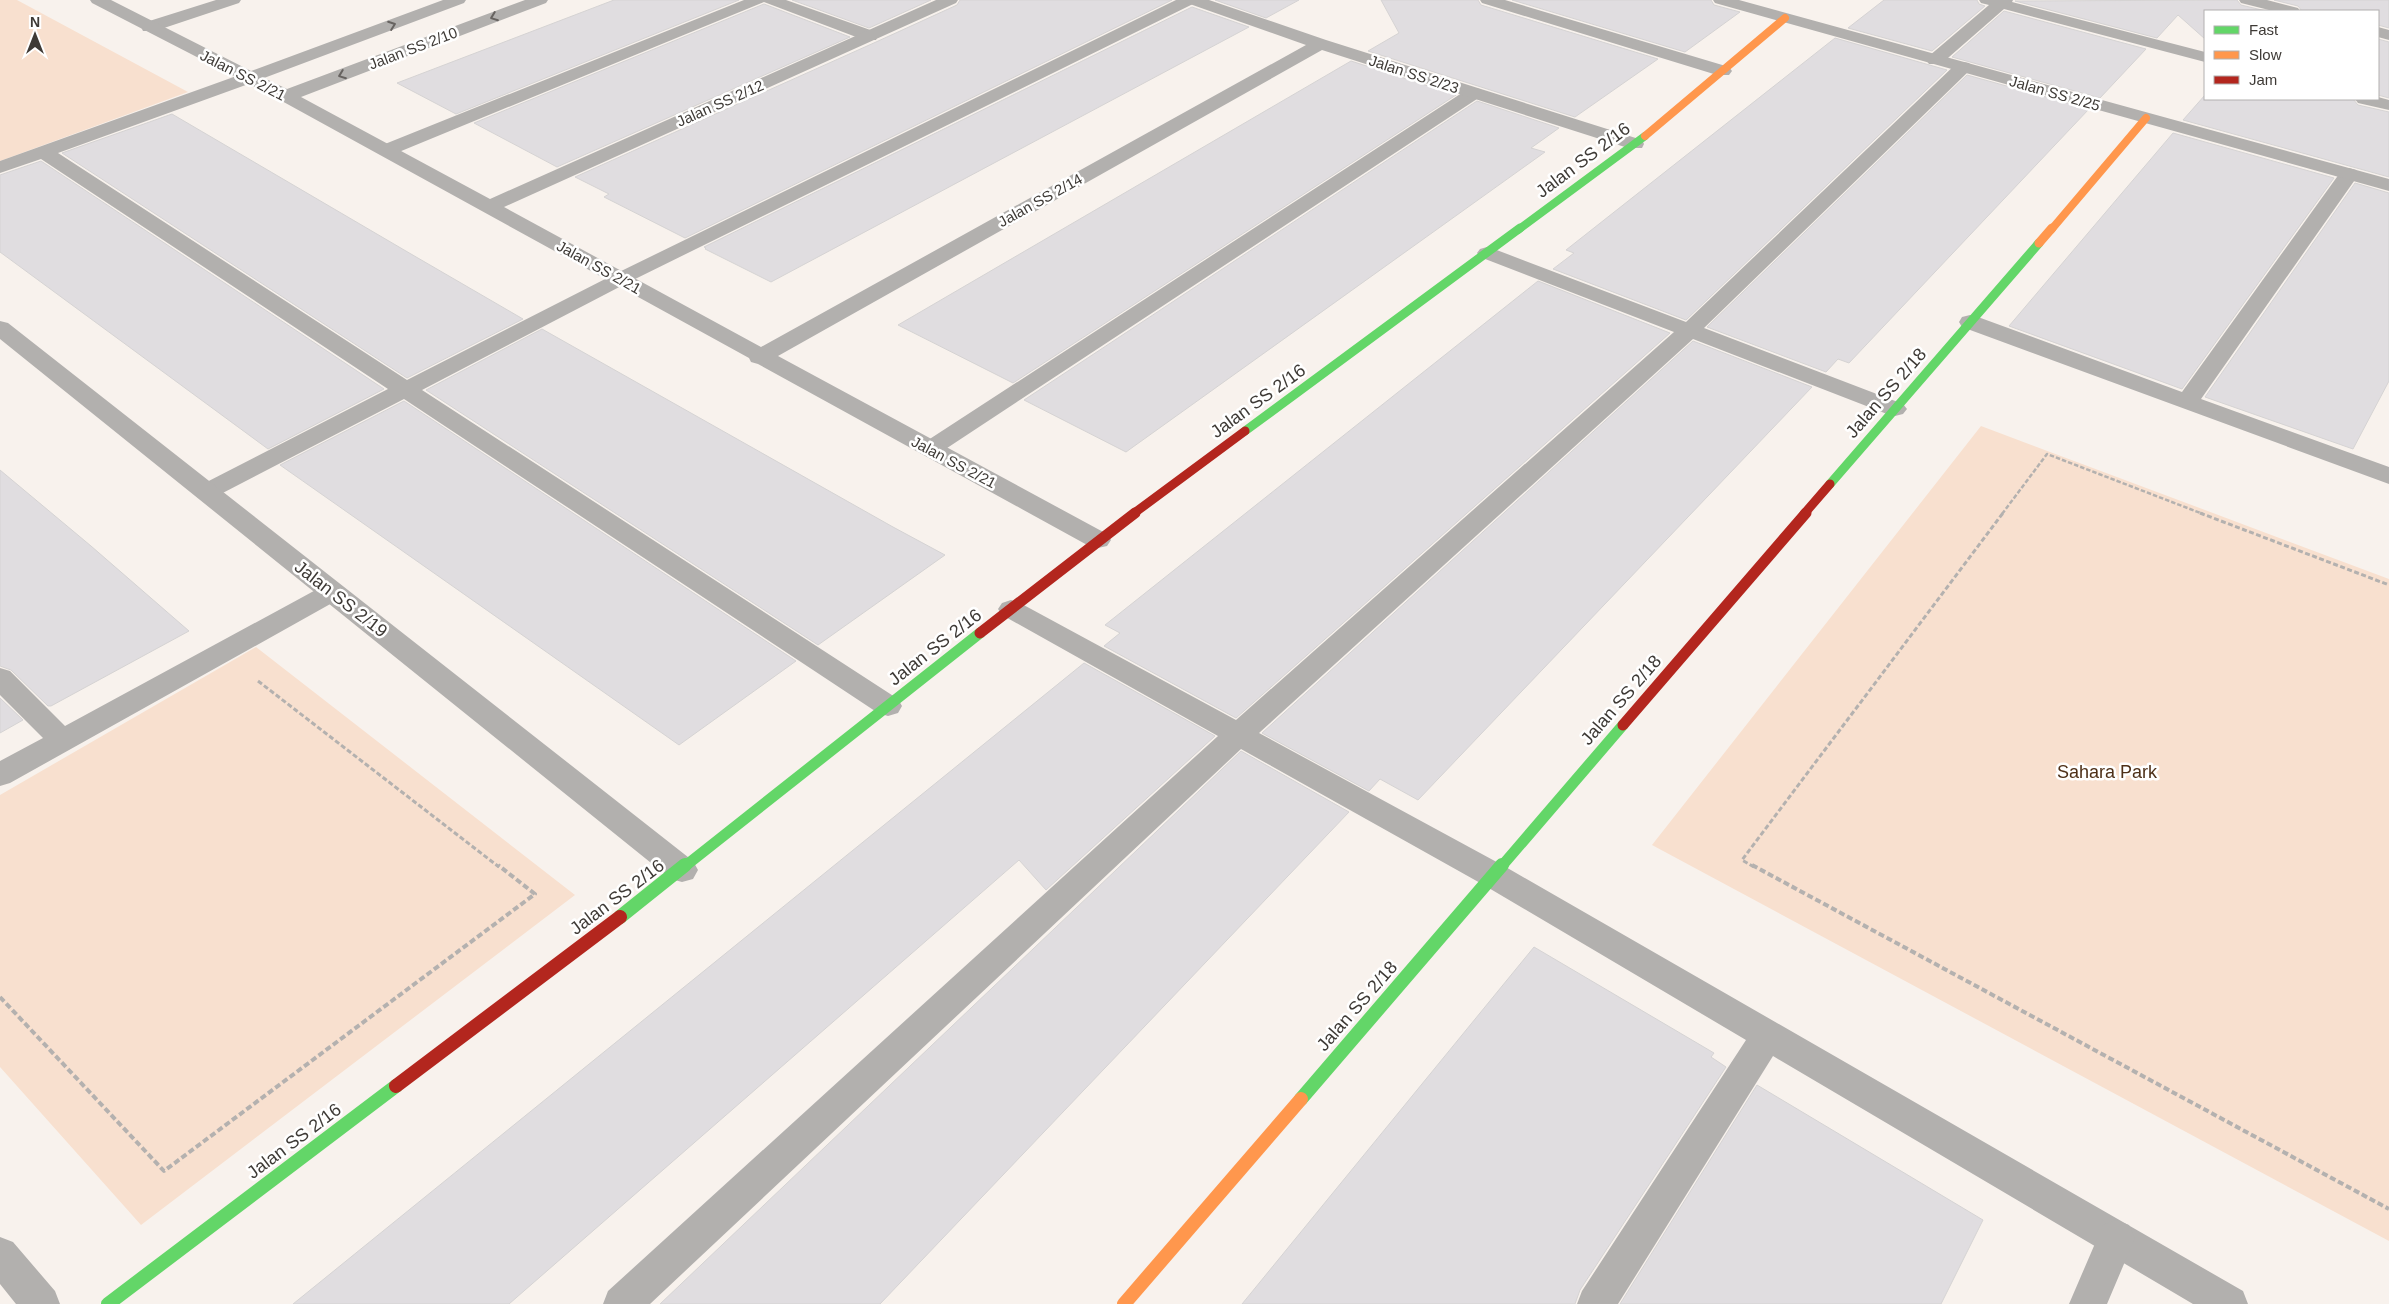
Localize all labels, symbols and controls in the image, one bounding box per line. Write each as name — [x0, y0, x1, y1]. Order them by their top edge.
north arrow — [10, 10, 60, 60]
legend — [2204, 10, 2379, 100]
one-way arrow — [490, 11, 499, 21]
text: N — [30, 14, 40, 30]
one-way arrow — [387, 20, 396, 31]
text: Fast — [2249, 21, 2279, 38]
street label: Jalan SS 2/10 — [366, 23, 460, 73]
street label: Jalan SS 2/21 — [198, 46, 288, 104]
text: Slow — [2249, 46, 2282, 63]
street label: Jalan SS 2/23 — [1367, 51, 1461, 97]
one-way arrow — [338, 69, 347, 79]
text: Jam — [2249, 71, 2277, 88]
street label: Jalan SS 2/25 — [2008, 72, 2102, 114]
street label: Jalan SS 2/12 — [674, 76, 766, 130]
street label: Jalan SS 2/16 — [1532, 118, 1634, 202]
street label: Jalan SS 2/14 — [995, 170, 1085, 230]
street label: Jalan SS 2/21 — [554, 237, 644, 297]
street label: Jalan SS 2/18 — [1842, 344, 1930, 442]
street label: Jalan SS 2/16 — [1207, 360, 1309, 442]
street label: Jalan SS 2/21 — [909, 433, 999, 491]
street label: Jalan SS 2/19 — [291, 557, 391, 641]
street label: Jalan SS 2/16 — [885, 605, 985, 689]
street label: Jalan SS 2/18 — [1577, 651, 1665, 749]
park label: Sahara Park — [2057, 762, 2158, 782]
street label: Jalan SS 2/16 — [566, 855, 668, 939]
street label: Jalan SS 2/18 — [1313, 957, 1401, 1055]
street label: Jalan SS 2/16 — [243, 1099, 345, 1183]

